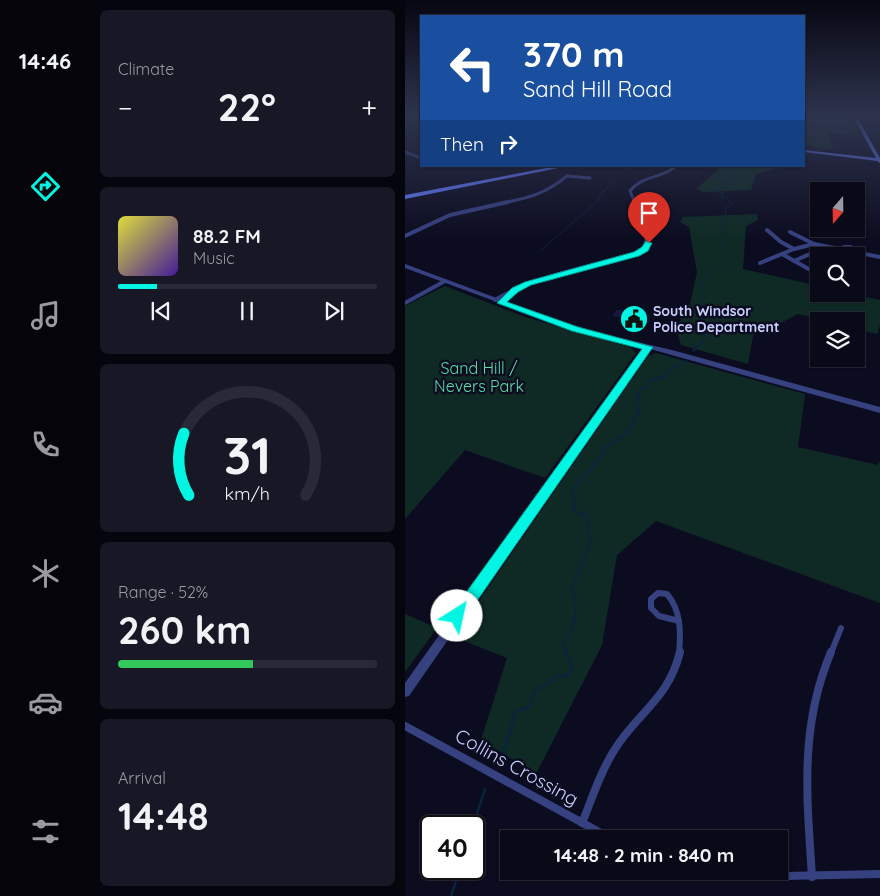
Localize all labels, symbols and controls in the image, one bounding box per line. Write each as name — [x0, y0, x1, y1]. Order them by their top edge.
text: 370 m — [523, 32, 625, 76]
icon: left — [440, 35, 505, 100]
text: 14:46 — [19, 47, 71, 75]
text: Climate — [118, 59, 174, 79]
text: Sand Hill Road — [523, 75, 672, 103]
text: 22° — [218, 83, 276, 131]
text: − — [118, 90, 133, 125]
text: + — [361, 90, 377, 125]
icon: right — [494, 130, 522, 158]
text: Then — [440, 132, 484, 156]
icon: directions — [28, 169, 63, 204]
north arrow — [810, 182, 865, 238]
map controls — [810, 182, 865, 367]
pin — [628, 192, 670, 243]
icon: arrive — [635, 199, 663, 227]
text: 88.2 FM — [193, 224, 261, 248]
button: search — [810, 247, 865, 302]
text: Music — [193, 248, 235, 268]
icon: previous — [147, 297, 175, 325]
icon: pause — [233, 297, 261, 325]
icon: next — [320, 297, 348, 325]
icon: music — [28, 298, 63, 333]
place label: South Windsor Police Department — [653, 302, 780, 336]
public building icon: South Windsor Police Department — [619, 304, 649, 334]
button: layers — [810, 312, 865, 367]
park label: Sand Hill / Nevers Park — [434, 358, 524, 396]
text: 31 — [223, 422, 272, 487]
icon: phone — [28, 427, 63, 462]
text: km/h — [225, 482, 270, 504]
icon: climate — [28, 556, 63, 591]
text: Range · 52% — [118, 582, 208, 602]
position arrow — [430, 589, 482, 641]
text: 260 km — [118, 606, 251, 654]
icon: car — [28, 685, 63, 720]
street label: Collins Crossing — [451, 723, 583, 811]
text: Arrival — [118, 768, 166, 788]
text: 14:48 — [118, 792, 209, 840]
icon: filters — [28, 814, 63, 849]
speed limit sign: 40 — [420, 815, 485, 880]
text: 14:48 · 2 min · 840 m — [554, 843, 734, 867]

